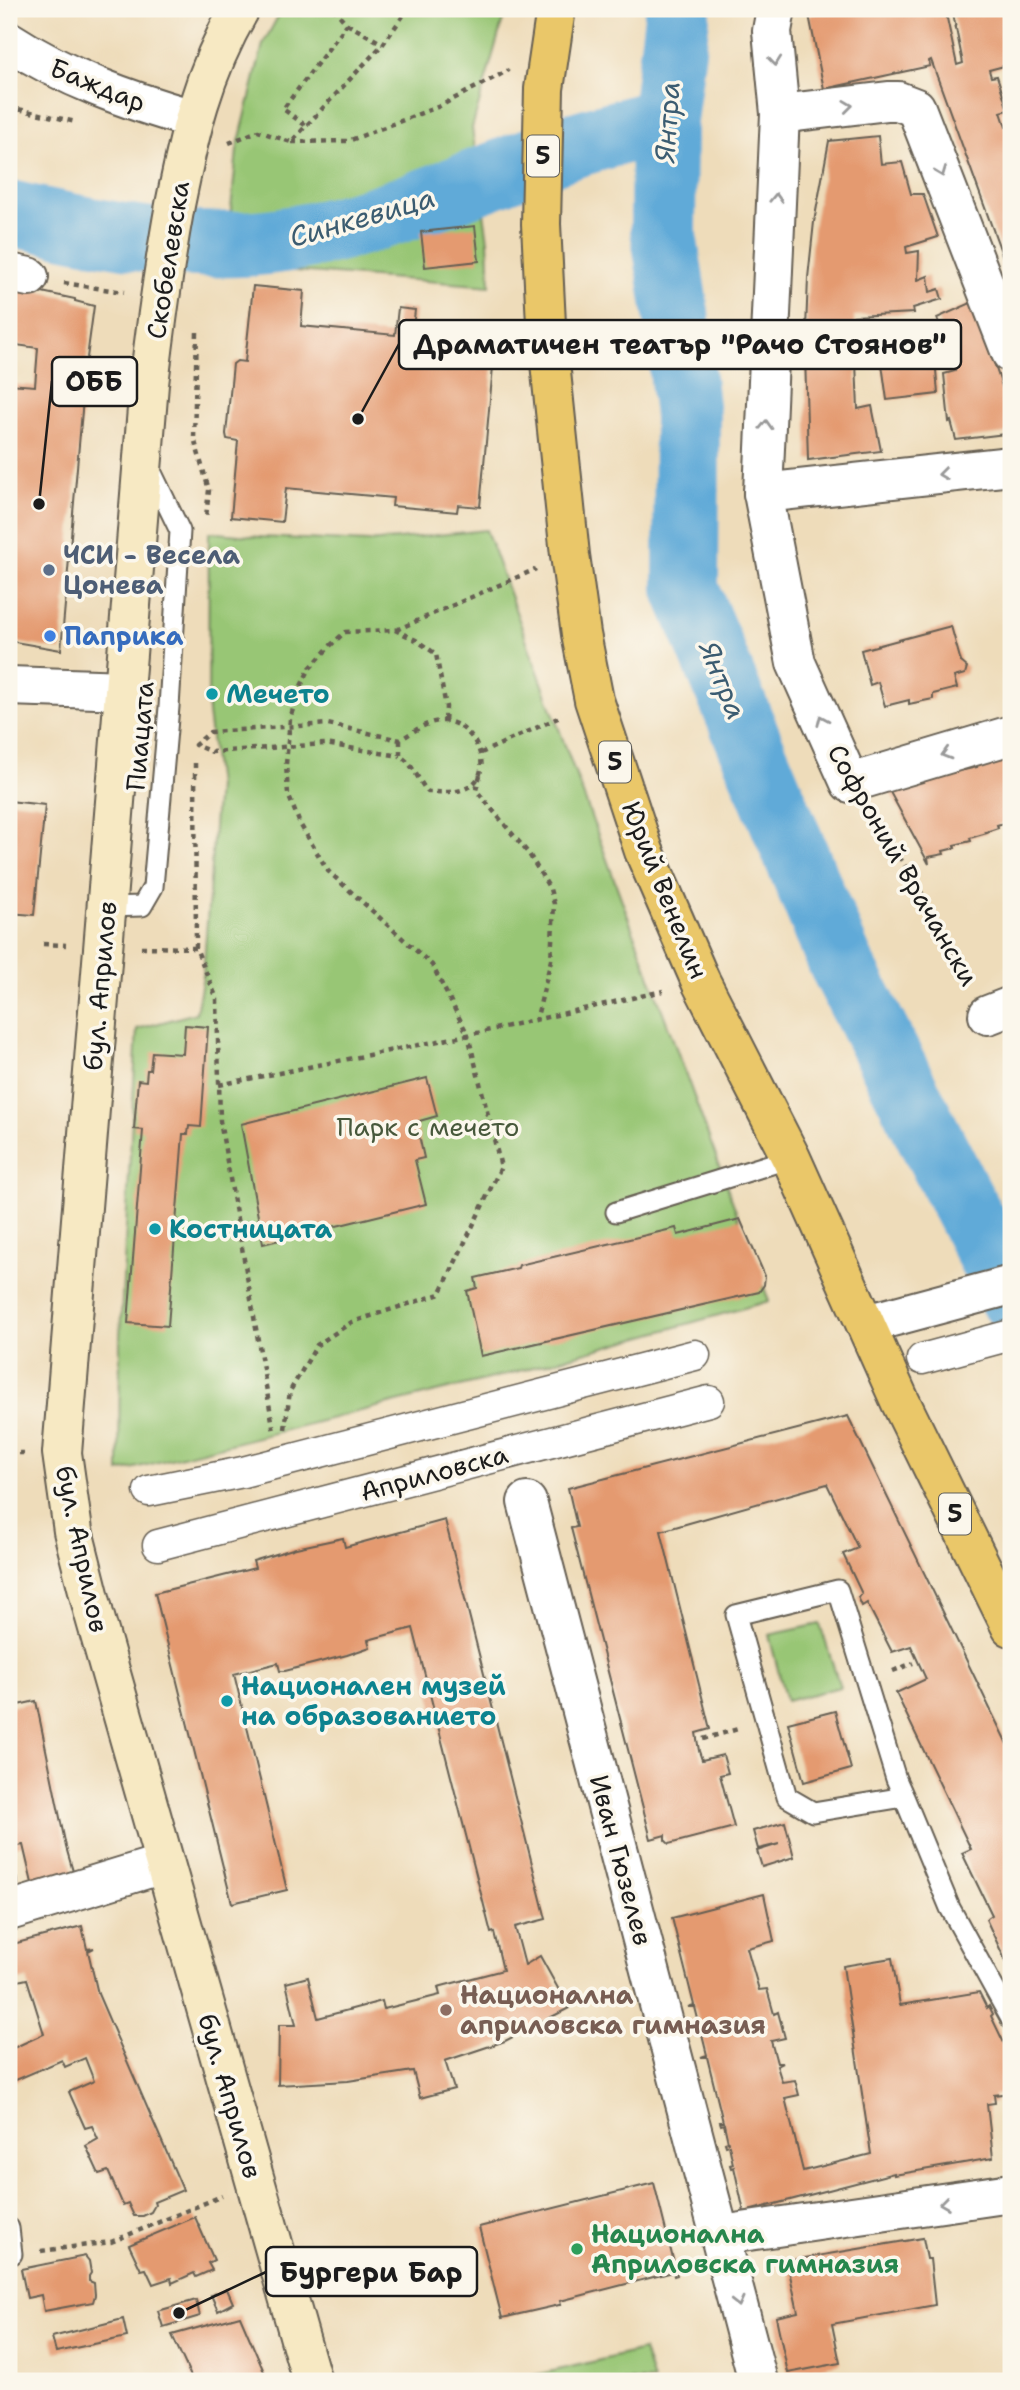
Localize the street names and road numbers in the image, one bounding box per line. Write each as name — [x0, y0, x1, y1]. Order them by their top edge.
street label: Баждар — [45, 50, 151, 120]
road number: 5 — [527, 136, 559, 176]
street label: Скобелевска — [138, 178, 197, 342]
street label: Пиацата — [117, 680, 162, 792]
street label: Софроний Врачански — [820, 737, 987, 992]
road number: 5 — [599, 742, 631, 782]
street label: Юрий Венелин — [614, 796, 717, 984]
street label: бул. Априлов — [75, 900, 124, 1072]
street label: Априловска — [356, 1436, 512, 1509]
street label: бул. Априлов — [48, 1462, 117, 1636]
road number: 5 — [939, 1494, 971, 1534]
street label: Иван Гюзелев — [582, 1771, 661, 1949]
street label: бул. Априлов — [190, 2009, 271, 2182]

